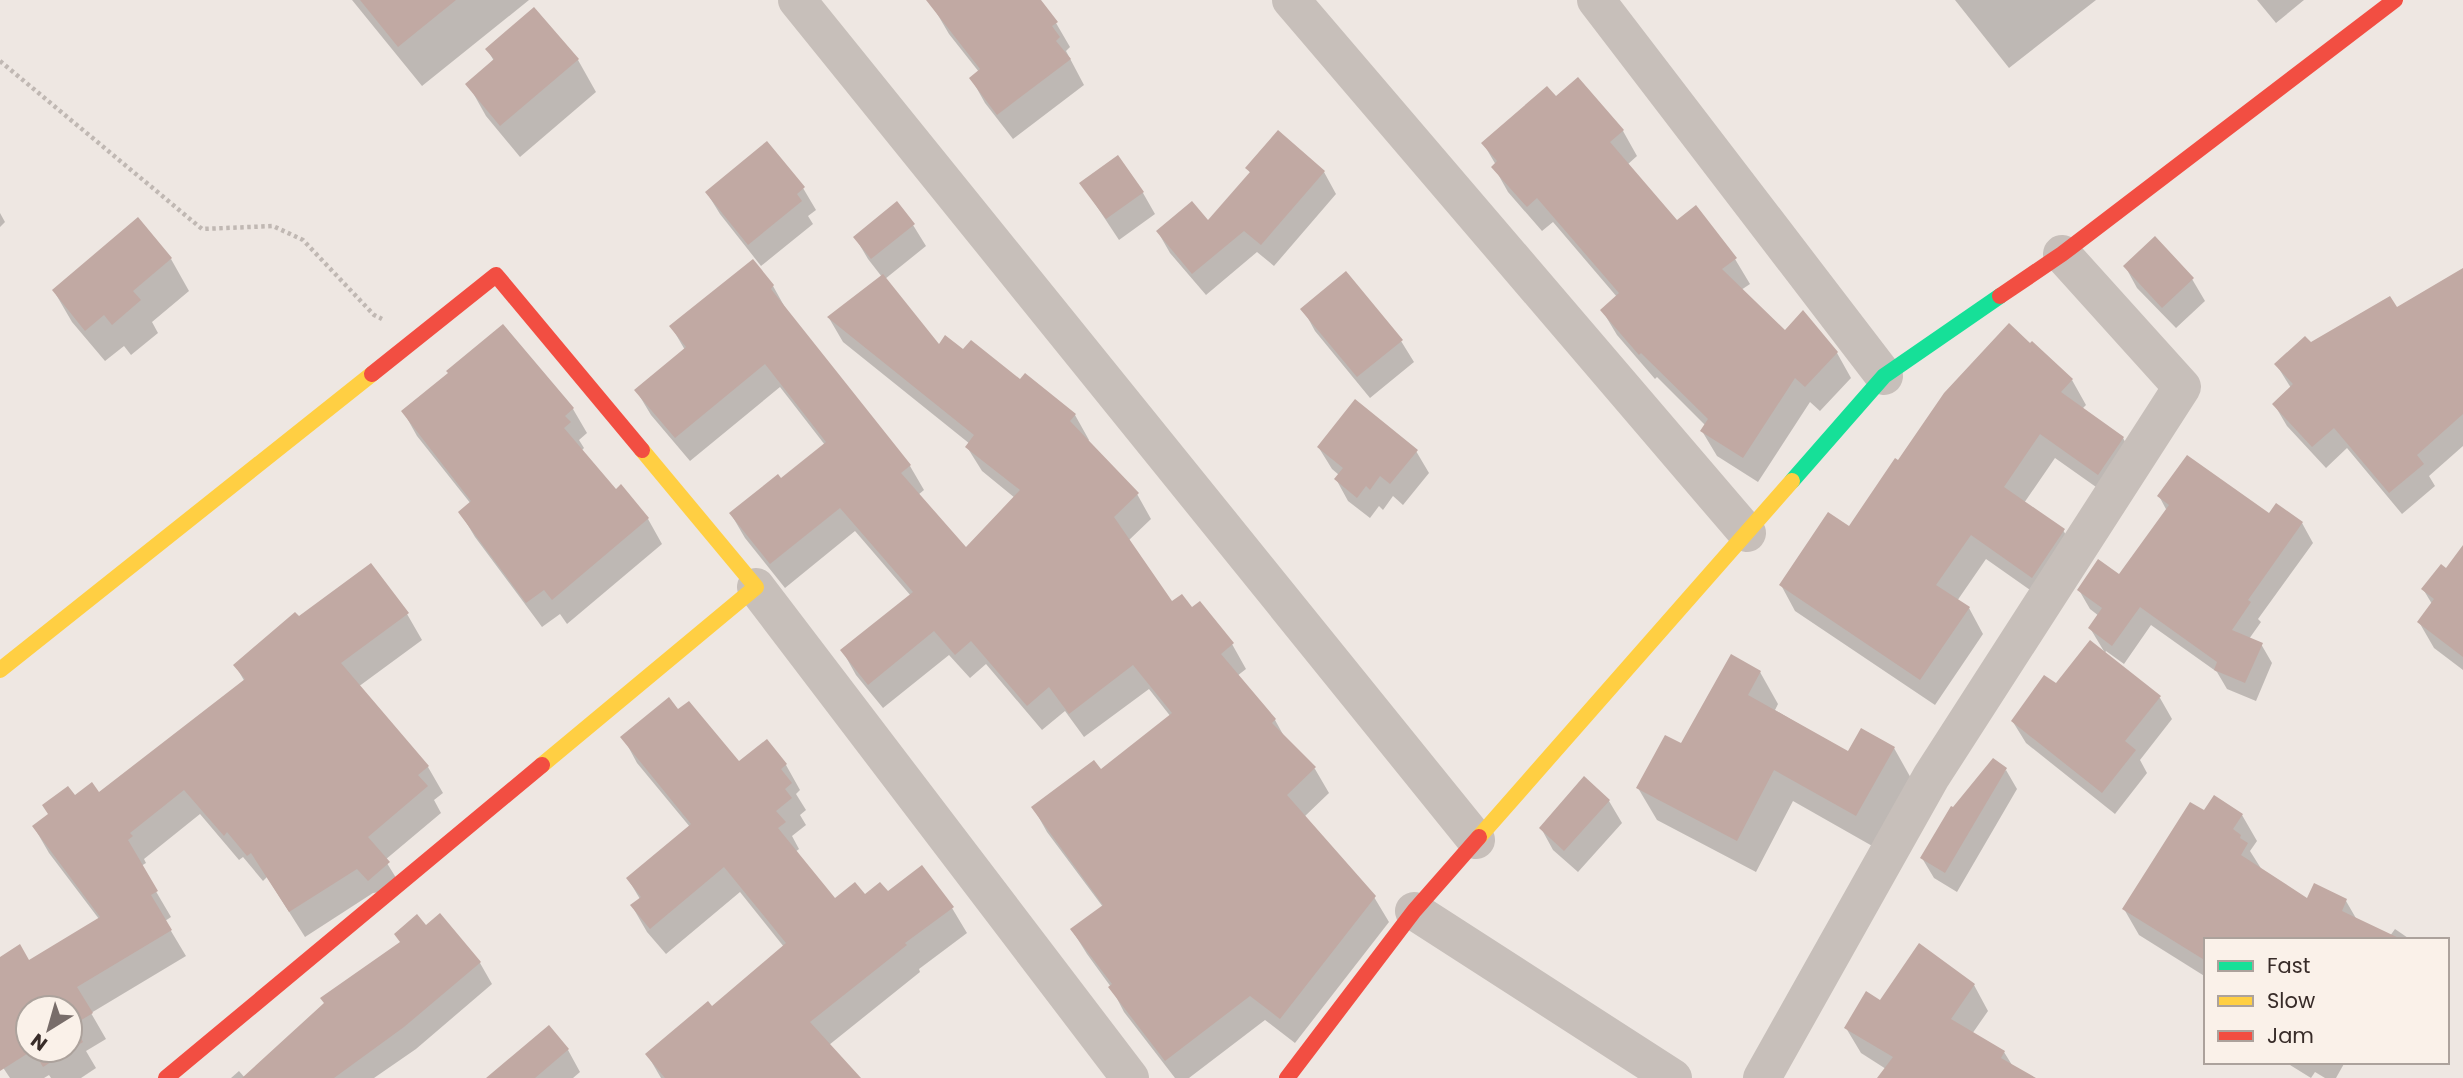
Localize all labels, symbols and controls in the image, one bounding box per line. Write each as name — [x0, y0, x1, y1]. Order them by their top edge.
legend — [2204, 938, 2449, 1064]
text: Fast — [2267, 951, 2310, 980]
text: Slow — [2267, 986, 2315, 1015]
north arrow — [14, 994, 84, 1064]
text: Jam — [2267, 1021, 2314, 1050]
text: N — [25, 1027, 53, 1057]

